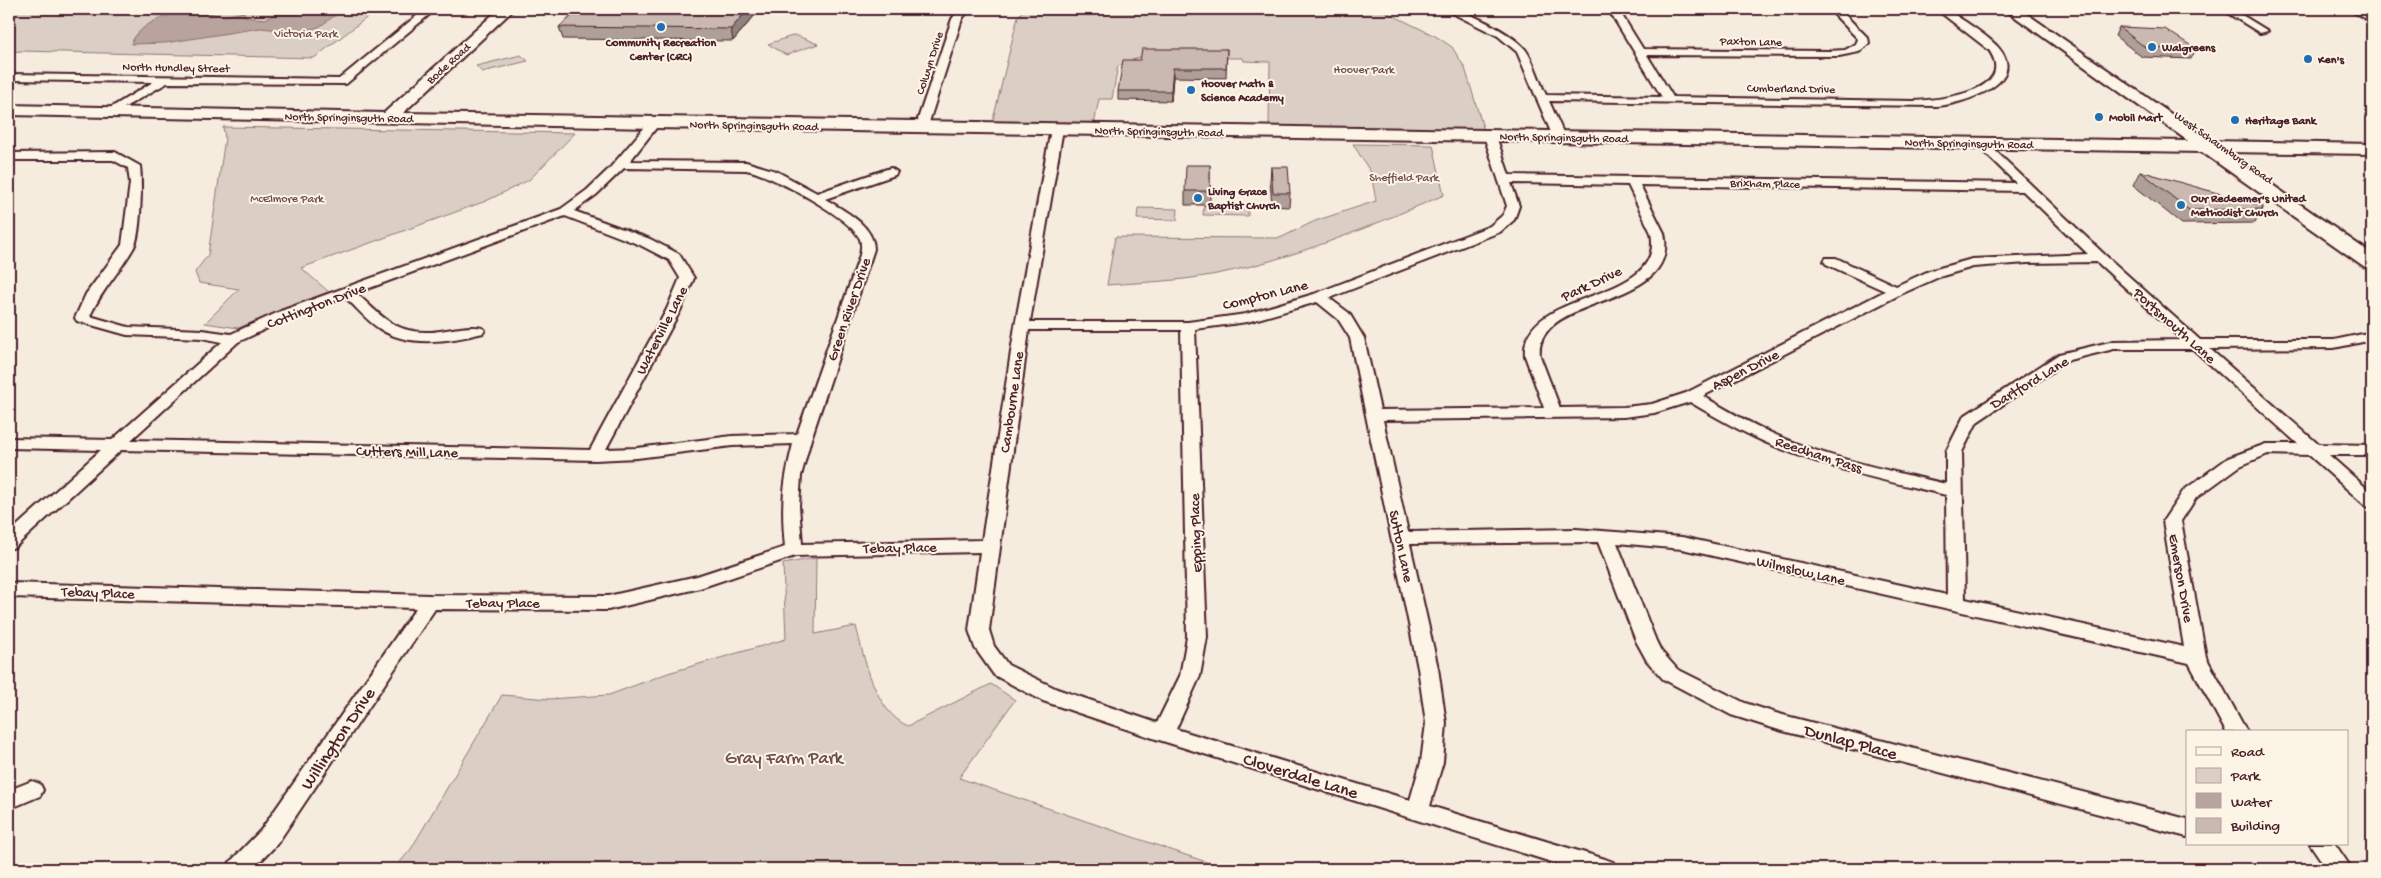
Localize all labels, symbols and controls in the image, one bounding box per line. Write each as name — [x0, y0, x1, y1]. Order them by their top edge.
marker: Community Recreation Center (CRC) — [655, 21, 667, 33]
park label: Victoria Park — [273, 28, 340, 42]
street label: Colwyn Drive — [914, 30, 948, 97]
street label: Paxton Lane — [1719, 35, 1783, 51]
place label: Community Recreation Center (CRC) — [605, 37, 717, 65]
street label: Bode Road — [424, 40, 475, 89]
marker: Walgreens — [2146, 41, 2158, 53]
place label: Walgreens — [2161, 42, 2216, 56]
marker: Ken's — [2302, 53, 2314, 65]
place label: Ken's — [2317, 54, 2345, 68]
street label: North Hundley Street — [122, 61, 231, 77]
park label: Hoover Park — [1334, 64, 1396, 78]
place label: Hoover Math & Science Academy — [1201, 78, 1284, 106]
street label: Cumberland Drive — [1747, 82, 1836, 98]
marker: Hoover Math & Science Academy — [1185, 84, 1197, 96]
street label: West Schaumburg Road — [2171, 109, 2276, 189]
street label: North Springinsguth Road — [284, 111, 415, 127]
marker: Mobil Mart — [2093, 111, 2105, 123]
place label: Mobil Mart — [2109, 112, 2163, 126]
marker: Heritage Bank — [2229, 114, 2241, 126]
place label: Heritage Bank — [2245, 115, 2318, 129]
street label: North Springinsguth Road — [689, 119, 820, 135]
street label: North Springinsguth Road — [1094, 125, 1225, 141]
street label: North Springinsguth Road — [1499, 131, 1630, 147]
street label: North Springinsguth Road — [1904, 137, 2035, 153]
park label: Sheffield Park — [1369, 172, 1441, 186]
street label: Brixham Place — [1729, 177, 1801, 193]
place label: Living Grace Baptist Church — [1207, 186, 1280, 214]
marker: Living Grace Baptist Church — [1192, 192, 1204, 204]
park label: McElmore Park — [250, 193, 325, 207]
place label: Our Redeemer's United Methodist Church — [2191, 193, 2307, 221]
marker: Our Redeemer's United Methodist Church — [2175, 199, 2187, 211]
street label: Green River Drive — [824, 255, 876, 364]
street label: Park Drive — [1558, 263, 1625, 307]
street label: Compton Lane — [1221, 277, 1310, 315]
street label: Cottington Drive — [265, 280, 369, 334]
street label: Waterville Lane — [633, 284, 693, 378]
street label: Portsmouth Lane — [2128, 284, 2219, 368]
street label: Aspen Drive — [1709, 346, 1783, 395]
street label: Cambourne Lane — [997, 350, 1029, 454]
street label: Dartford Lane — [1987, 353, 2073, 415]
street label: Reedham Pass — [1773, 433, 1865, 479]
street label: Cutters Mill Lane — [356, 443, 458, 463]
street label: Epping Place — [1187, 493, 1207, 573]
street label: Sutton Lane — [1384, 509, 1417, 584]
street label: Emerson Drive — [2163, 533, 2197, 624]
street label: Tebay Place — [862, 539, 937, 559]
street label: Wilmslow Lane — [1754, 553, 1847, 591]
street label: Tebay Place — [60, 584, 135, 604]
street label: Tebay Place — [465, 595, 540, 613]
street label: Willington Drive — [297, 684, 381, 794]
street label: Dunlap Place — [1801, 721, 1900, 766]
legend — [2186, 730, 2348, 846]
text: Road — [2231, 744, 2265, 762]
park label: Gray Farm Park — [725, 749, 845, 770]
street label: Cloverdale Lane — [1240, 750, 1361, 805]
text: Park — [2230, 768, 2261, 786]
text: Water — [2231, 794, 2273, 812]
text: Building — [2230, 818, 2280, 836]

